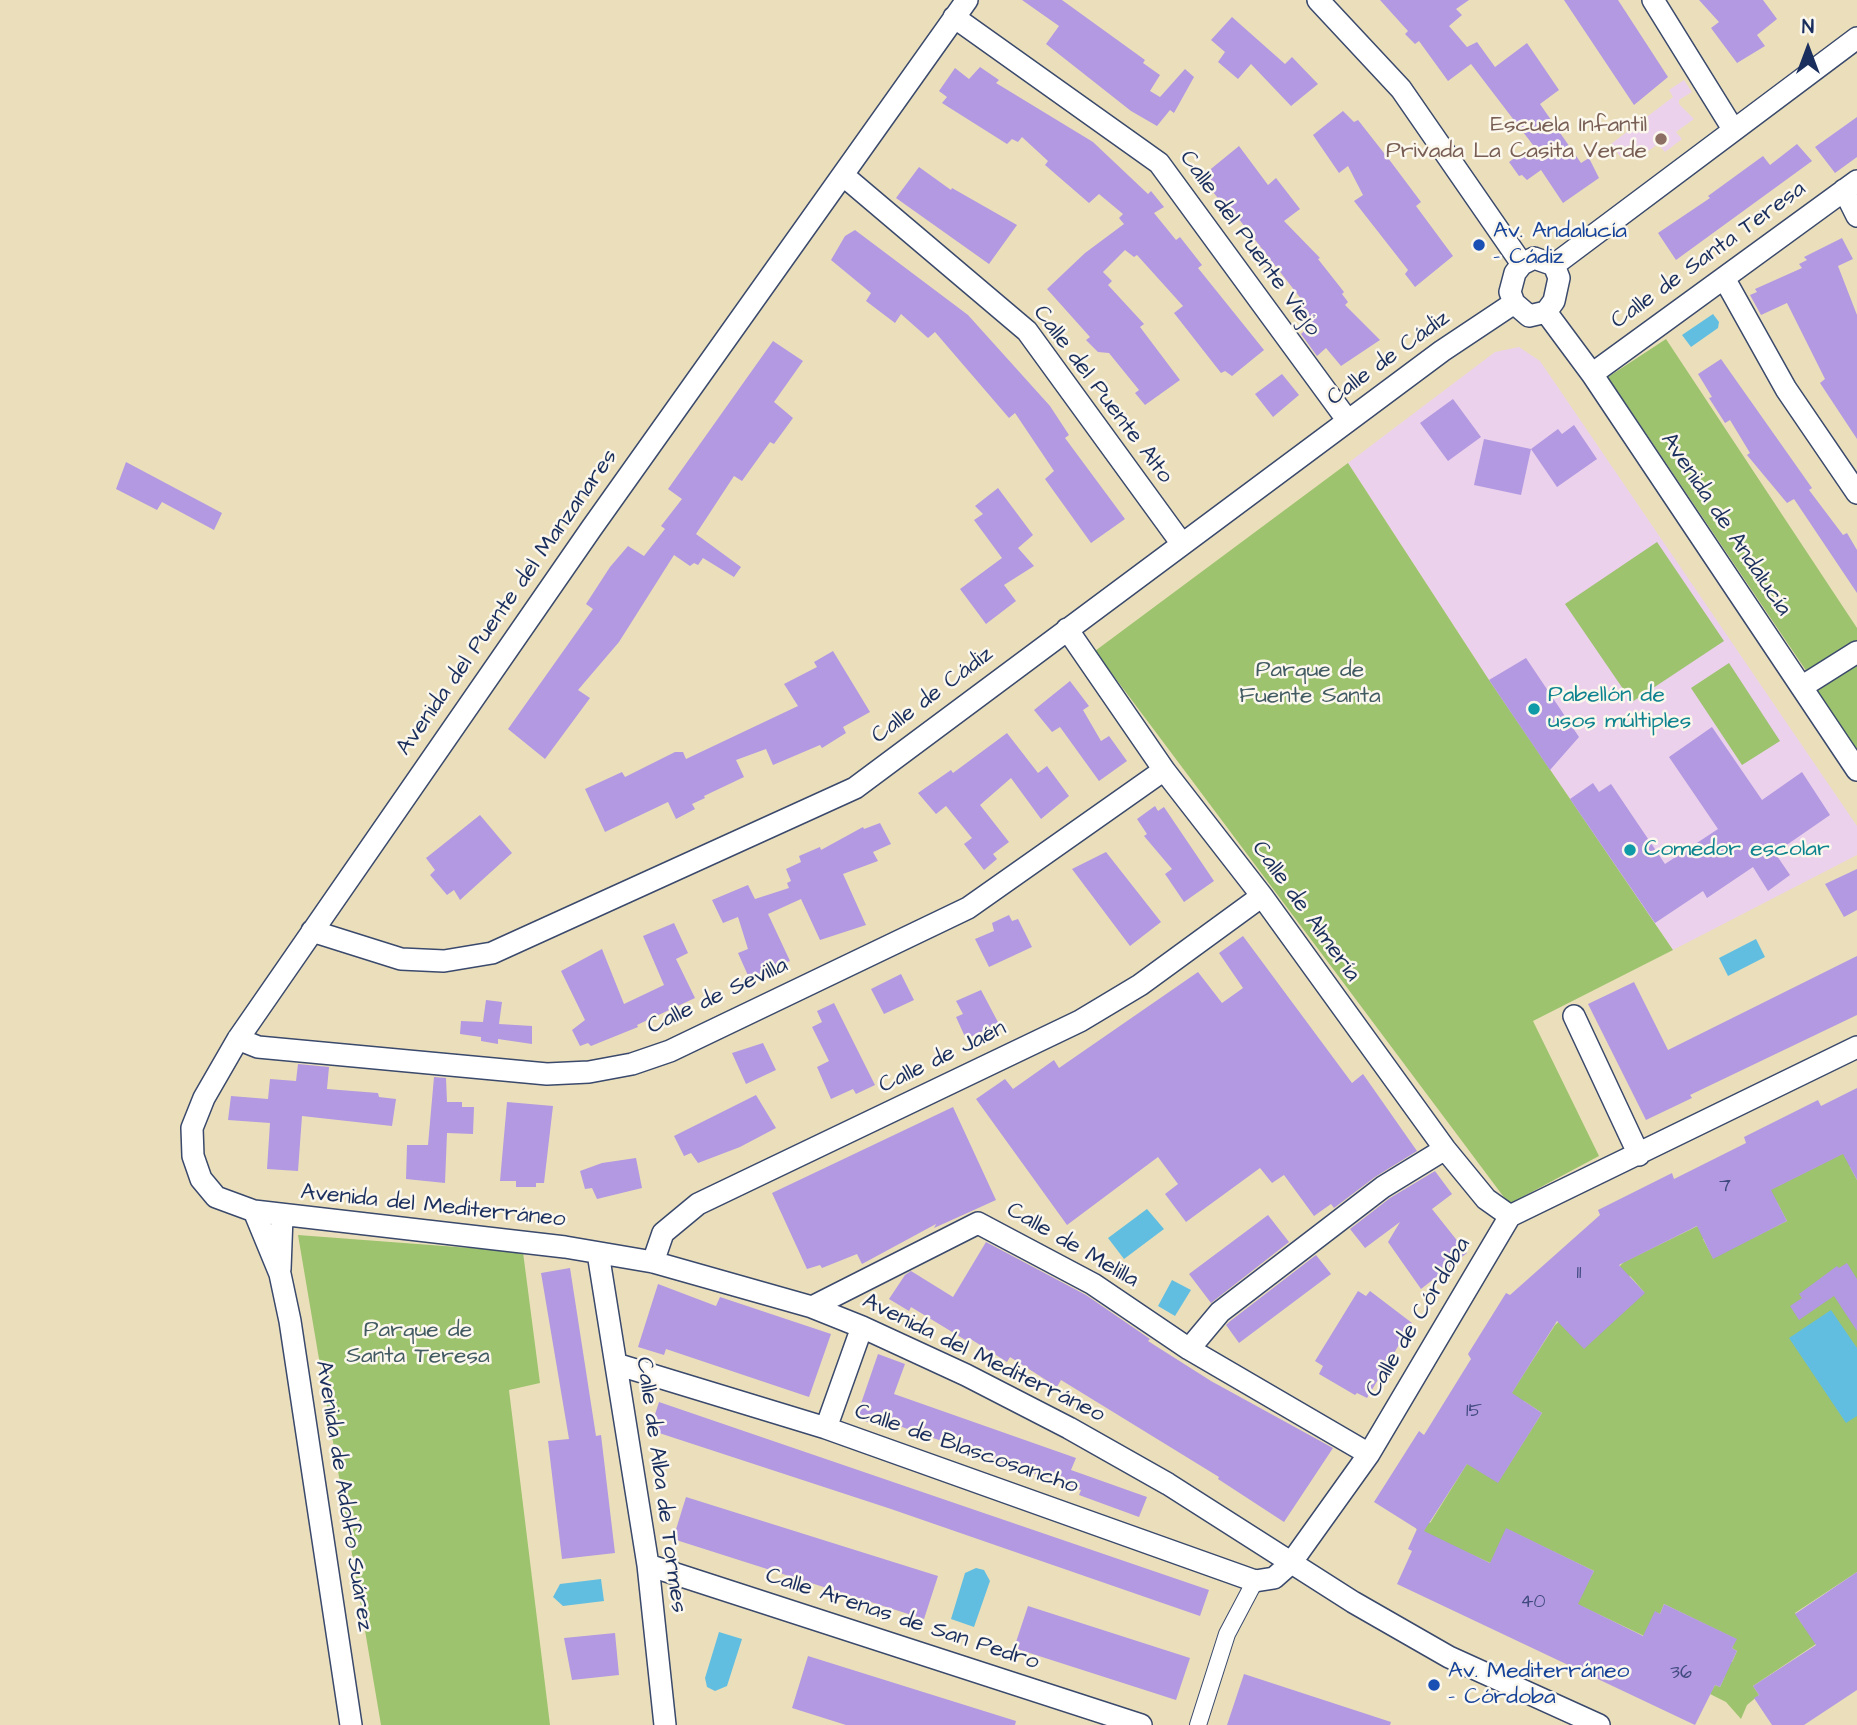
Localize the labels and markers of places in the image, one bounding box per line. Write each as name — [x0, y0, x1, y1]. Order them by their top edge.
place label: Escuela Infantil Privada La Casita Verde — [1386, 112, 1647, 166]
marker: Escuela Infantil Privada La Casita Verde — [1653, 131, 1669, 147]
place label: Av. Andalucía - Cádiz — [1493, 218, 1627, 272]
marker: Av. Andalucía - Cádiz — [1471, 237, 1487, 253]
place label: Pabellón de usos múltiples — [1548, 682, 1691, 736]
marker: Pabellón de usos múltiples — [1526, 701, 1542, 717]
place label: Comedor escolar — [1644, 836, 1830, 864]
marker: Comedor escolar — [1622, 842, 1638, 858]
place label: Av. Mediterráneo - Córdoba — [1448, 1658, 1630, 1712]
marker: Av. Mediterráneo - Córdoba — [1426, 1677, 1442, 1693]

